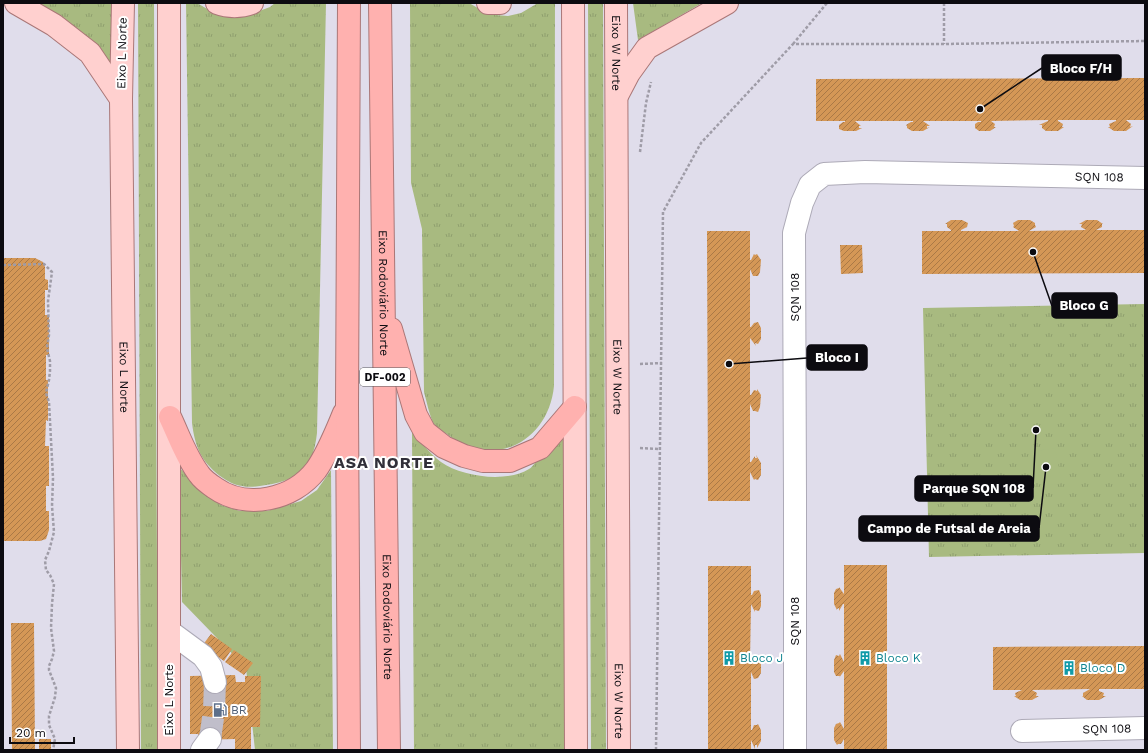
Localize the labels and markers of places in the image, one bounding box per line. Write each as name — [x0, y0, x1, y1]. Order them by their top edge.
callout: Bloco F/H — [1042, 55, 1121, 80]
callout: Bloco G — [1052, 293, 1117, 318]
callout: Bloco I — [807, 345, 867, 370]
callout: Parque SQN 108 — [915, 476, 1033, 501]
callout: Campo de Futsal de Areia — [859, 516, 1039, 541]
building icon: Bloco J — [721, 650, 737, 666]
building icon: Bloco K — [857, 650, 873, 666]
place label: Bloco J — [740, 651, 783, 665]
place label: Bloco K — [876, 651, 921, 665]
building icon: Bloco D — [1061, 660, 1077, 676]
place label: Bloco D — [1080, 661, 1125, 675]
fuel station icon: BR — [212, 702, 228, 718]
place label: BR — [231, 703, 247, 717]

